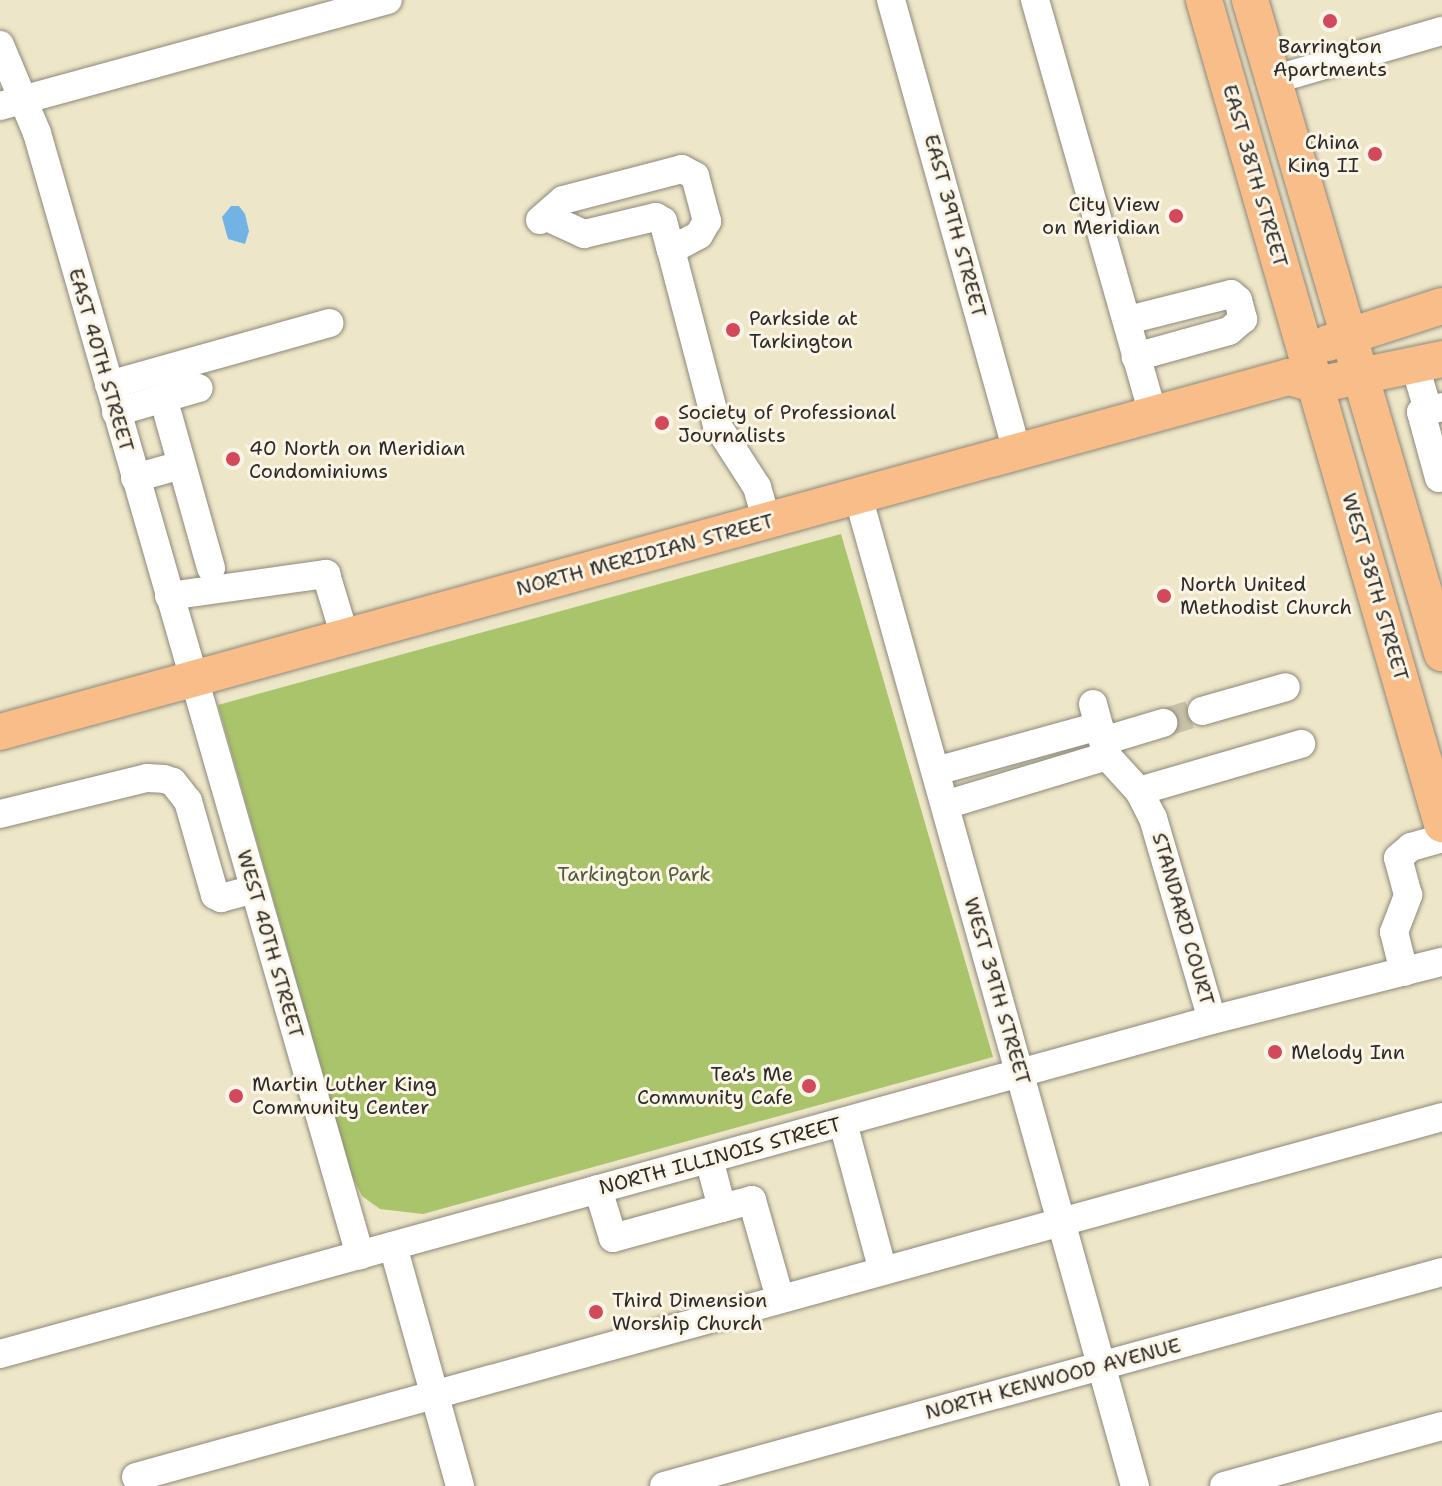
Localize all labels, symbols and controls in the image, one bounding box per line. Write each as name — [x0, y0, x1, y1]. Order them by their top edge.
marker: Barrington Apartments — [1321, 12, 1339, 30]
place label: Barrington Apartments — [1273, 34, 1387, 81]
street label: EAST 38TH STREET — [1217, 82, 1293, 270]
place label: China King II — [1288, 130, 1359, 177]
street label: EAST 39TH STREET — [919, 132, 991, 320]
marker: China King II — [1366, 145, 1384, 163]
place label: City View on Meridian — [1042, 192, 1160, 239]
marker: City View on Meridian — [1167, 207, 1185, 225]
street label: EAST 40TH STREET — [63, 266, 139, 454]
place label: Parkside at Tarkington — [749, 306, 858, 353]
marker: Parkside at Tarkington — [724, 321, 742, 339]
place label: Society of Professional Journalists — [678, 400, 896, 447]
marker: Society of Professional Journalists — [653, 414, 671, 432]
place label: 40 North on Meridian Condominiums — [249, 436, 465, 483]
marker: 40 North on Meridian Condominiums — [224, 450, 242, 468]
street label: WEST 38TH STREET — [1337, 490, 1413, 684]
street label: NORTH MERIDIAN STREET — [514, 509, 776, 601]
place label: North United Methodist Church — [1180, 572, 1352, 619]
marker: North United Methodist Church — [1155, 587, 1173, 605]
street label: STANDARD COURT — [1147, 830, 1219, 1008]
street label: WEST 40TH STREET — [232, 847, 308, 1041]
park label: Tarkington Park — [557, 862, 711, 886]
street label: WEST 39TH STREET — [959, 894, 1035, 1088]
place label: Melody Inn — [1291, 1040, 1405, 1064]
marker: Melody Inn — [1266, 1043, 1284, 1061]
place label: Tea's Me Community Cafe — [637, 1062, 793, 1109]
place label: Martin Luther King Community Center — [252, 1072, 437, 1119]
marker: Tea's Me Community Cafe — [800, 1077, 818, 1095]
marker: Martin Luther King Community Center — [227, 1087, 245, 1105]
street label: NORTH ILLINOIS STREET — [596, 1112, 844, 1200]
place label: Third Dimension Worship Church — [612, 1288, 767, 1335]
marker: Third Dimension Worship Church — [587, 1303, 605, 1321]
street label: NORTH KENWOOD AVENUE — [923, 1333, 1183, 1425]

